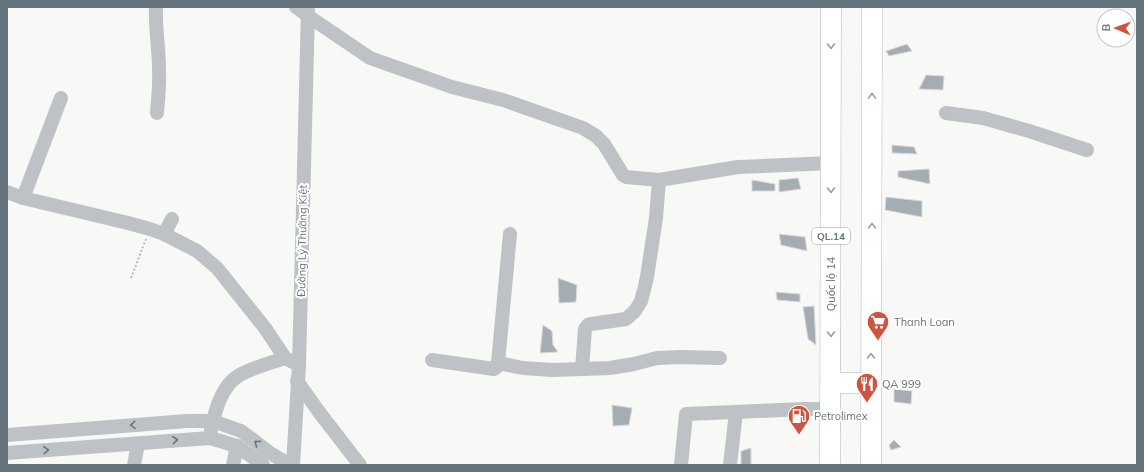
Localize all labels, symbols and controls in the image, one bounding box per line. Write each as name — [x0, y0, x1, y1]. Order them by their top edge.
north arrow — [1096, 8, 1136, 48]
text: B — [1099, 23, 1113, 32]
one-way arrow — [827, 43, 835, 49]
one-way arrow — [868, 93, 876, 99]
street label: Đường Lý Thường Kiệt — [294, 185, 310, 297]
one-way arrow — [827, 187, 835, 193]
one-way arrow — [868, 223, 876, 229]
road number: QL.14 — [812, 228, 850, 244]
street label: Quốc lộ 14 — [824, 256, 838, 311]
supermarket icon: Thanh Loan — [865, 309, 891, 342]
place label: Thanh Loan — [894, 315, 955, 329]
one-way arrow — [827, 331, 835, 337]
one-way arrow — [867, 353, 875, 359]
restaurant icon: QA 999 — [854, 371, 880, 404]
place label: QA 999 — [882, 377, 921, 391]
fuel station icon: Petrolimex — [786, 403, 812, 436]
place label: Petrolimex — [814, 409, 868, 423]
one-way arrow — [130, 421, 136, 430]
one-way arrow — [172, 436, 179, 445]
one-way arrow — [255, 441, 262, 448]
one-way arrow — [43, 446, 49, 455]

